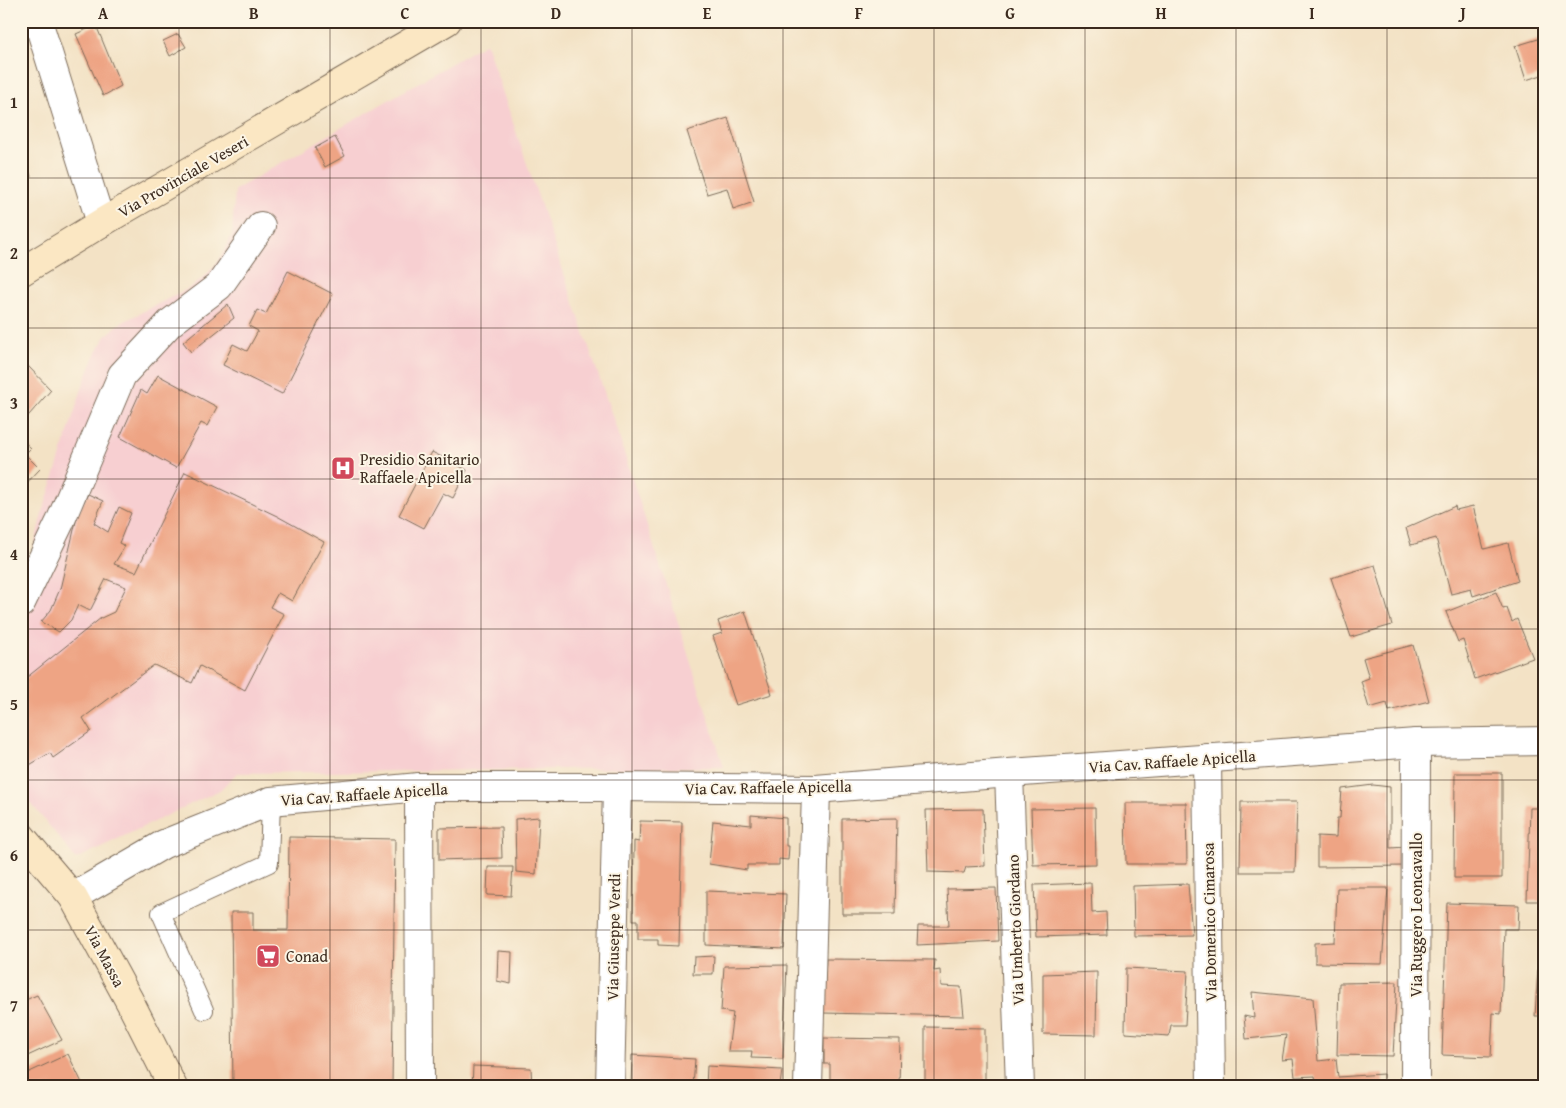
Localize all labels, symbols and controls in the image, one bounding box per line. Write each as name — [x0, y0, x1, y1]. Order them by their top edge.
text: A — [98, 1, 109, 25]
text: B — [249, 1, 259, 25]
text: C — [400, 1, 410, 25]
text: D — [551, 1, 561, 25]
text: E — [703, 1, 712, 25]
text: F — [855, 1, 863, 25]
text: G — [1005, 1, 1015, 25]
text: H — [1155, 1, 1167, 25]
text: I — [1309, 1, 1315, 25]
text: J — [1457, 1, 1466, 25]
text: 1 — [10, 90, 18, 114]
street label: Via Provinciale Veseri — [113, 129, 253, 223]
text: 2 — [10, 241, 18, 265]
text: 3 — [10, 391, 18, 415]
place label: Presidio Sanitario Raffaele Apicella — [360, 447, 479, 489]
hospital icon: Presidio Sanitario Raffaele Apicella — [330, 455, 356, 481]
text: 4 — [10, 542, 18, 566]
text: 5 — [10, 692, 18, 716]
street label: Via Cav. Raffaele Apicella — [1088, 743, 1257, 779]
street label: Via Cav. Raffaele Apicella — [684, 774, 852, 800]
street label: Via Cav. Raffaele Apicella — [280, 776, 449, 812]
street label: Via Ruggero Leoncavallo — [1404, 833, 1428, 997]
street label: Via Domenico Cimarosa — [1196, 842, 1222, 1002]
text: 6 — [10, 843, 18, 867]
street label: Via Umberto Giordano — [1000, 854, 1030, 1006]
street label: Via Giuseppe Verdi — [600, 873, 626, 1001]
street label: Via Massa — [79, 921, 132, 992]
supermarket icon: Conad — [255, 943, 281, 969]
place label: Conad — [286, 944, 328, 968]
text: 7 — [10, 993, 18, 1017]

